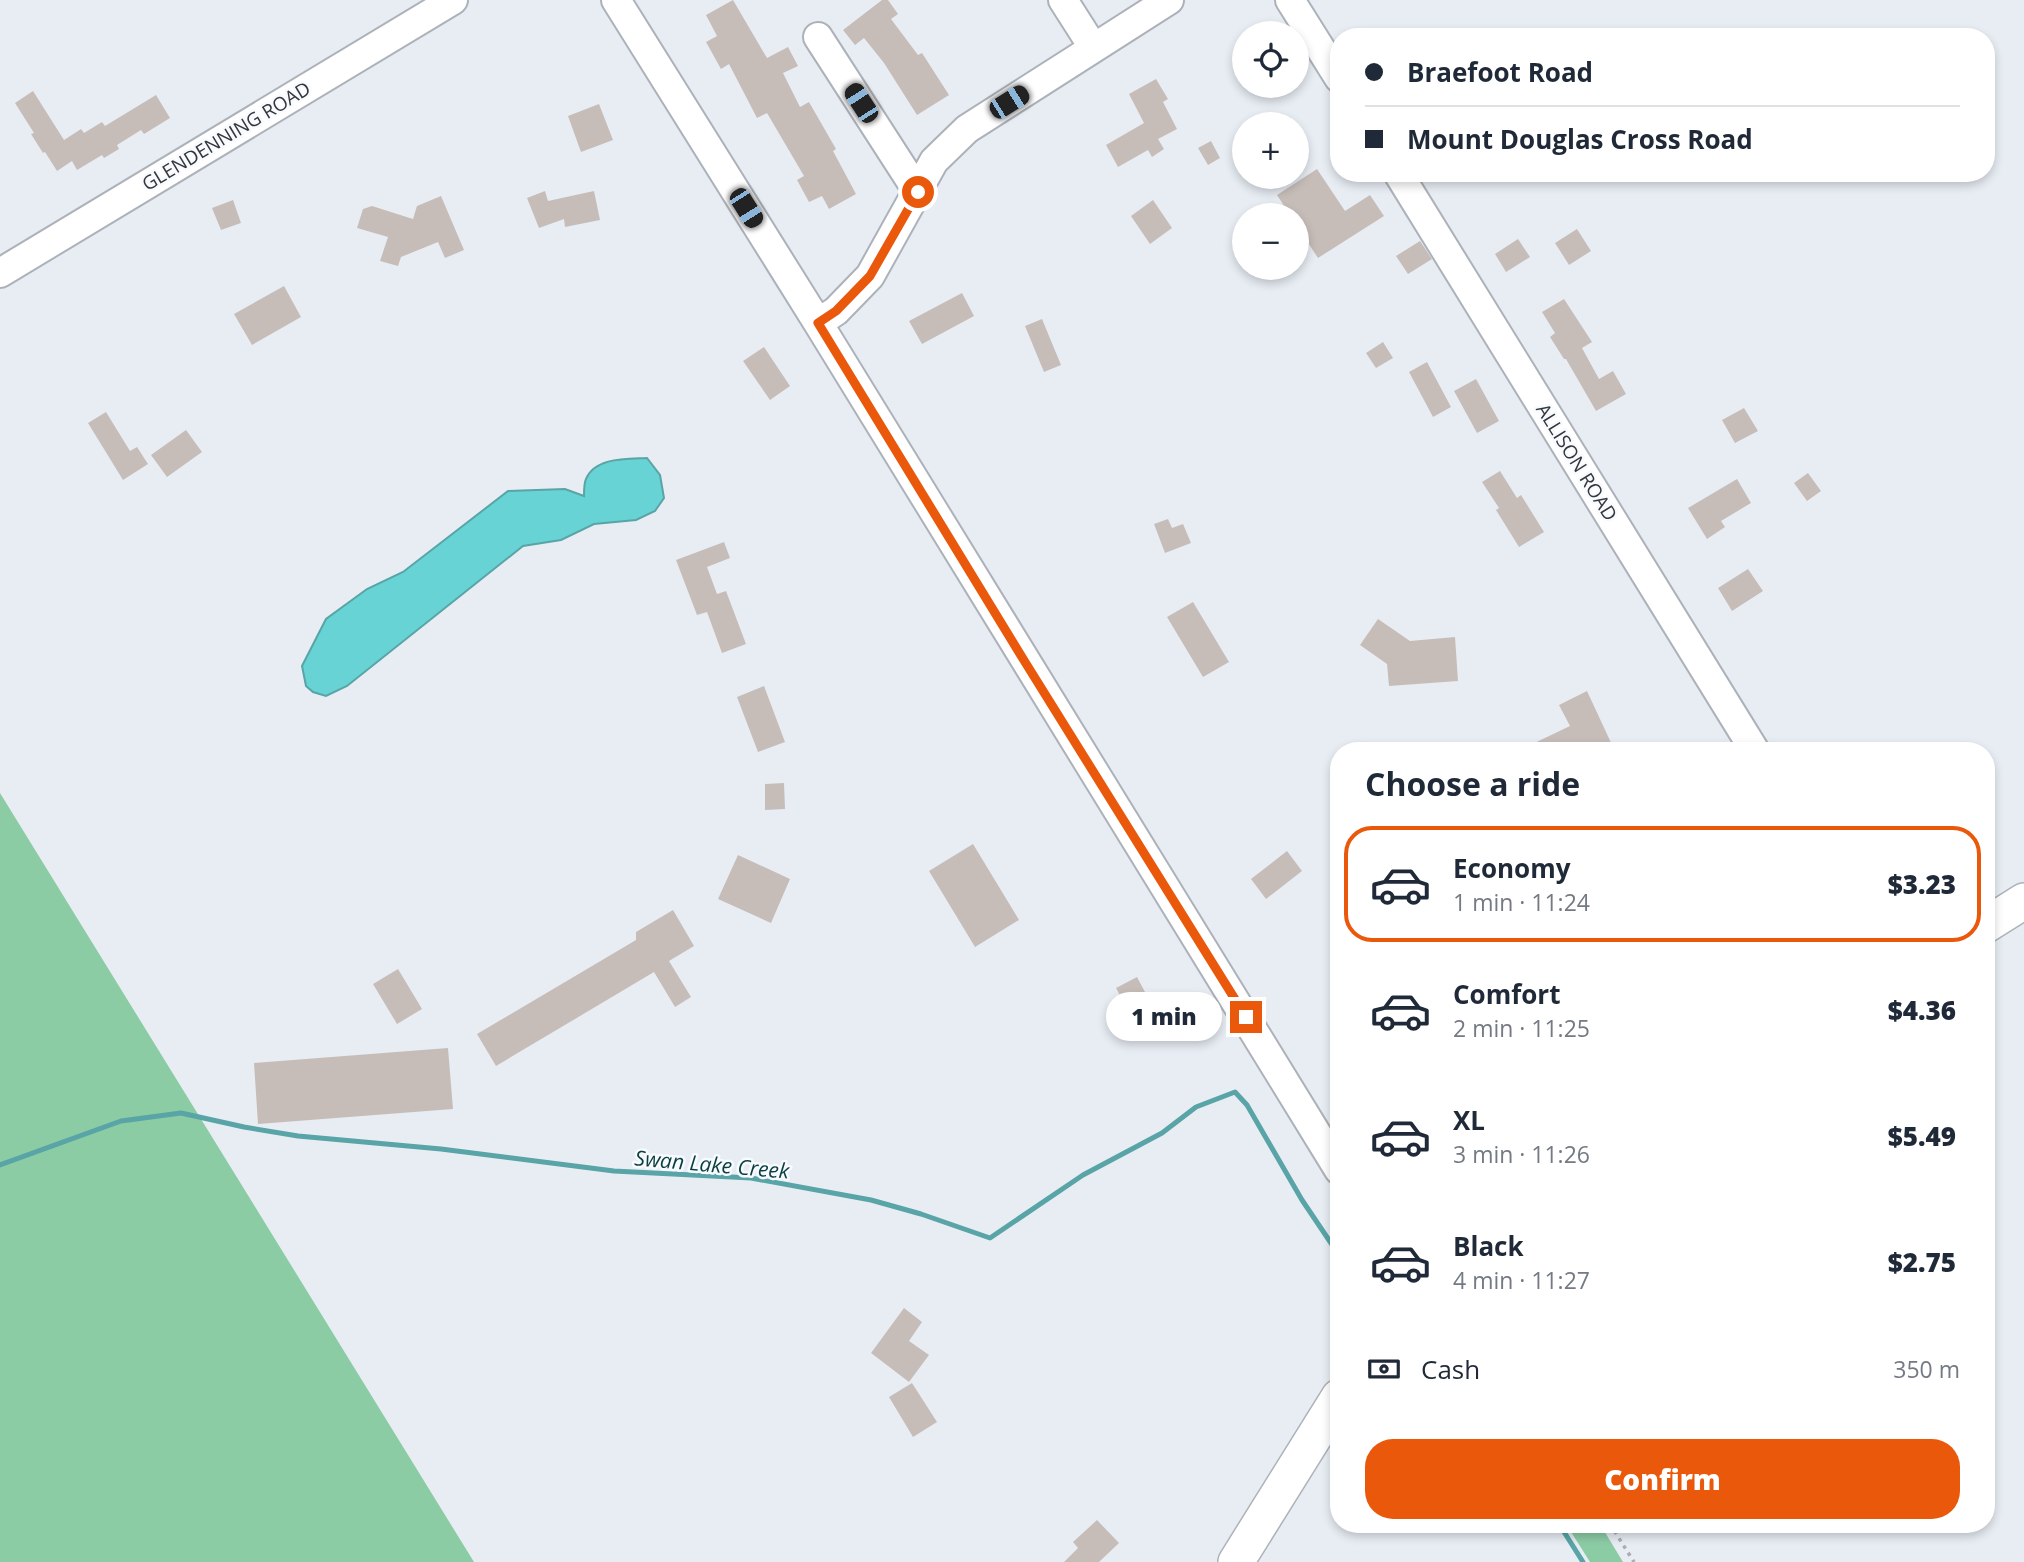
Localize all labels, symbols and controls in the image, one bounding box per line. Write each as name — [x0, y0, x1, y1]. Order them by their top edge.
map controls — [1232, 21, 1309, 280]
button: locate — [1232, 21, 1309, 98]
text: Braefoot Road — [1407, 54, 1593, 90]
street label: GLENDENNING ROAD — [137, 75, 315, 197]
car — [841, 80, 882, 126]
car — [986, 82, 1033, 122]
button: + — [1232, 112, 1309, 189]
text: Mount Douglas Cross Road — [1407, 121, 1753, 157]
route start — [902, 176, 934, 208]
car — [726, 185, 767, 231]
button: − — [1232, 203, 1309, 280]
street label: ALLISON ROAD — [1530, 398, 1624, 526]
text: Choose a ride — [1365, 762, 1580, 805]
text: Economy — [1453, 850, 1571, 886]
icon: car — [1369, 853, 1432, 916]
text: $3.23 — [1888, 866, 1956, 902]
text: 1 min · 11:24 — [1453, 886, 1590, 918]
text: Comfort — [1453, 976, 1560, 1012]
icon: car — [1369, 979, 1432, 1042]
callout: 1 min — [1106, 992, 1222, 1042]
text: $4.36 — [1888, 992, 1956, 1028]
text: 1 min — [1131, 1000, 1197, 1032]
route end — [1230, 1001, 1262, 1033]
text: 2 min · 11:25 — [1453, 1012, 1590, 1044]
text: XL — [1453, 1102, 1485, 1138]
icon: car — [1369, 1105, 1432, 1168]
text: $5.49 — [1888, 1118, 1956, 1154]
text: 3 min · 11:26 — [1453, 1138, 1590, 1170]
water label: Swan Lake Creek — [634, 1143, 791, 1185]
text: Black — [1453, 1228, 1524, 1264]
icon: car — [1369, 1231, 1432, 1294]
text: $2.75 — [1888, 1244, 1956, 1280]
text: 4 min · 11:27 — [1453, 1264, 1590, 1296]
icon: cash — [1365, 1350, 1403, 1388]
text: Cash — [1421, 1351, 1480, 1387]
text: 350 m — [1893, 1353, 1960, 1385]
button: Confirm — [1365, 1439, 1960, 1519]

